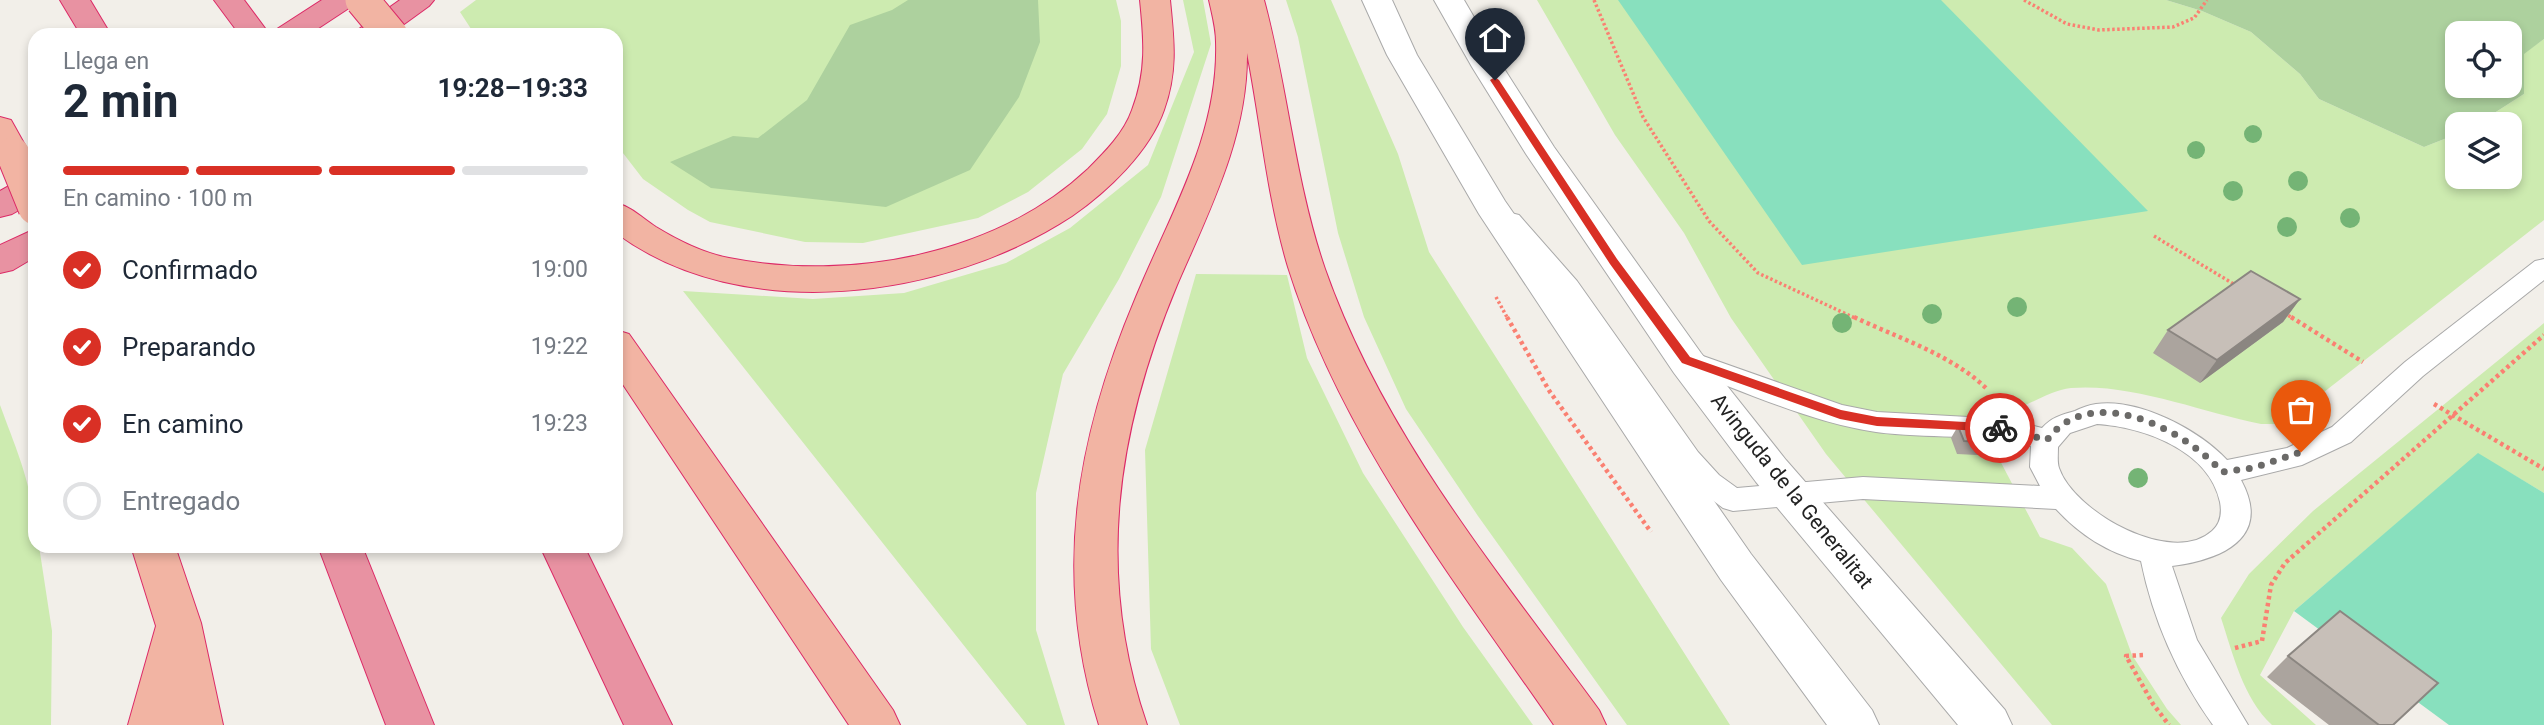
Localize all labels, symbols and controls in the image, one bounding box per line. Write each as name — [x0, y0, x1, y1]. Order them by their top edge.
pin — [1465, 8, 1525, 80]
icon: home — [1476, 19, 1514, 57]
map controls — [2445, 21, 2522, 189]
button: locate — [2445, 21, 2522, 98]
text: Llega en — [63, 48, 149, 75]
text: 19:28–19:33 — [438, 73, 588, 103]
text: 2 min — [63, 74, 179, 128]
button: layers — [2445, 112, 2522, 189]
text: En camino · 100 m — [63, 185, 253, 212]
icon: check — [63, 251, 101, 289]
text: Confirmado — [122, 255, 258, 285]
text: 19:00 — [531, 256, 588, 283]
icon: check — [63, 328, 101, 366]
text: Preparando — [122, 332, 256, 362]
text: 19:22 — [531, 333, 588, 360]
pin — [2271, 380, 2331, 452]
street label: Avinguda de la Generalitat — [1706, 389, 1878, 593]
icon: bag — [2282, 391, 2320, 429]
courier — [1965, 393, 2035, 463]
icon: check — [63, 405, 101, 443]
text: En camino — [122, 409, 244, 439]
icon: bike — [1981, 409, 2019, 447]
text: 19:23 — [531, 410, 588, 437]
text: Entregado — [122, 486, 240, 516]

